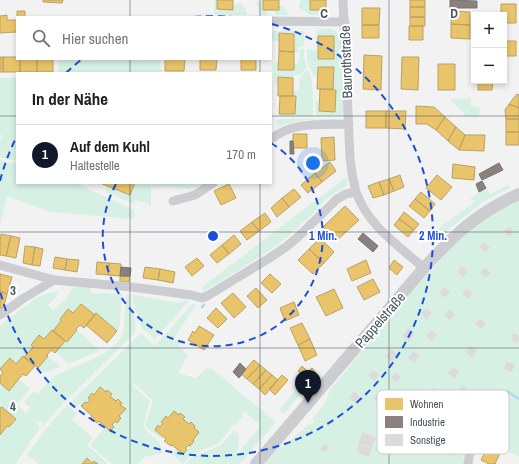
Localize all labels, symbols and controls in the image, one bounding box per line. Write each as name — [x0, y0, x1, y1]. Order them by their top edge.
text: C — [320, 5, 328, 22]
text: D — [450, 5, 458, 22]
map controls — [471, 12, 507, 84]
button: + — [471, 12, 507, 48]
search box — [16, 16, 272, 60]
street label: Baurothstraße — [336, 25, 356, 99]
icon: search — [30, 27, 52, 49]
text: Hier suchen — [62, 28, 128, 49]
button: − — [471, 48, 507, 84]
text: In der Nähe — [32, 87, 108, 110]
text: Auf dem Kuhl — [70, 136, 150, 157]
text: 1 — [42, 146, 48, 163]
text: 170 m — [226, 146, 256, 163]
your location — [303, 153, 323, 173]
text: Haltestelle — [70, 157, 120, 174]
text: 1 Min. — [309, 228, 337, 244]
text: 2 Min. — [419, 228, 447, 244]
centre of rings — [206, 229, 220, 243]
text: 3 — [10, 282, 16, 299]
street label: Pappelstraße — [351, 288, 409, 352]
pin: 1 — [295, 370, 321, 403]
legend — [377, 390, 509, 454]
text: Wohnen — [410, 397, 443, 411]
text: 4 — [10, 398, 16, 415]
text: Industrie — [410, 415, 445, 429]
text: Sonstige — [410, 433, 446, 447]

